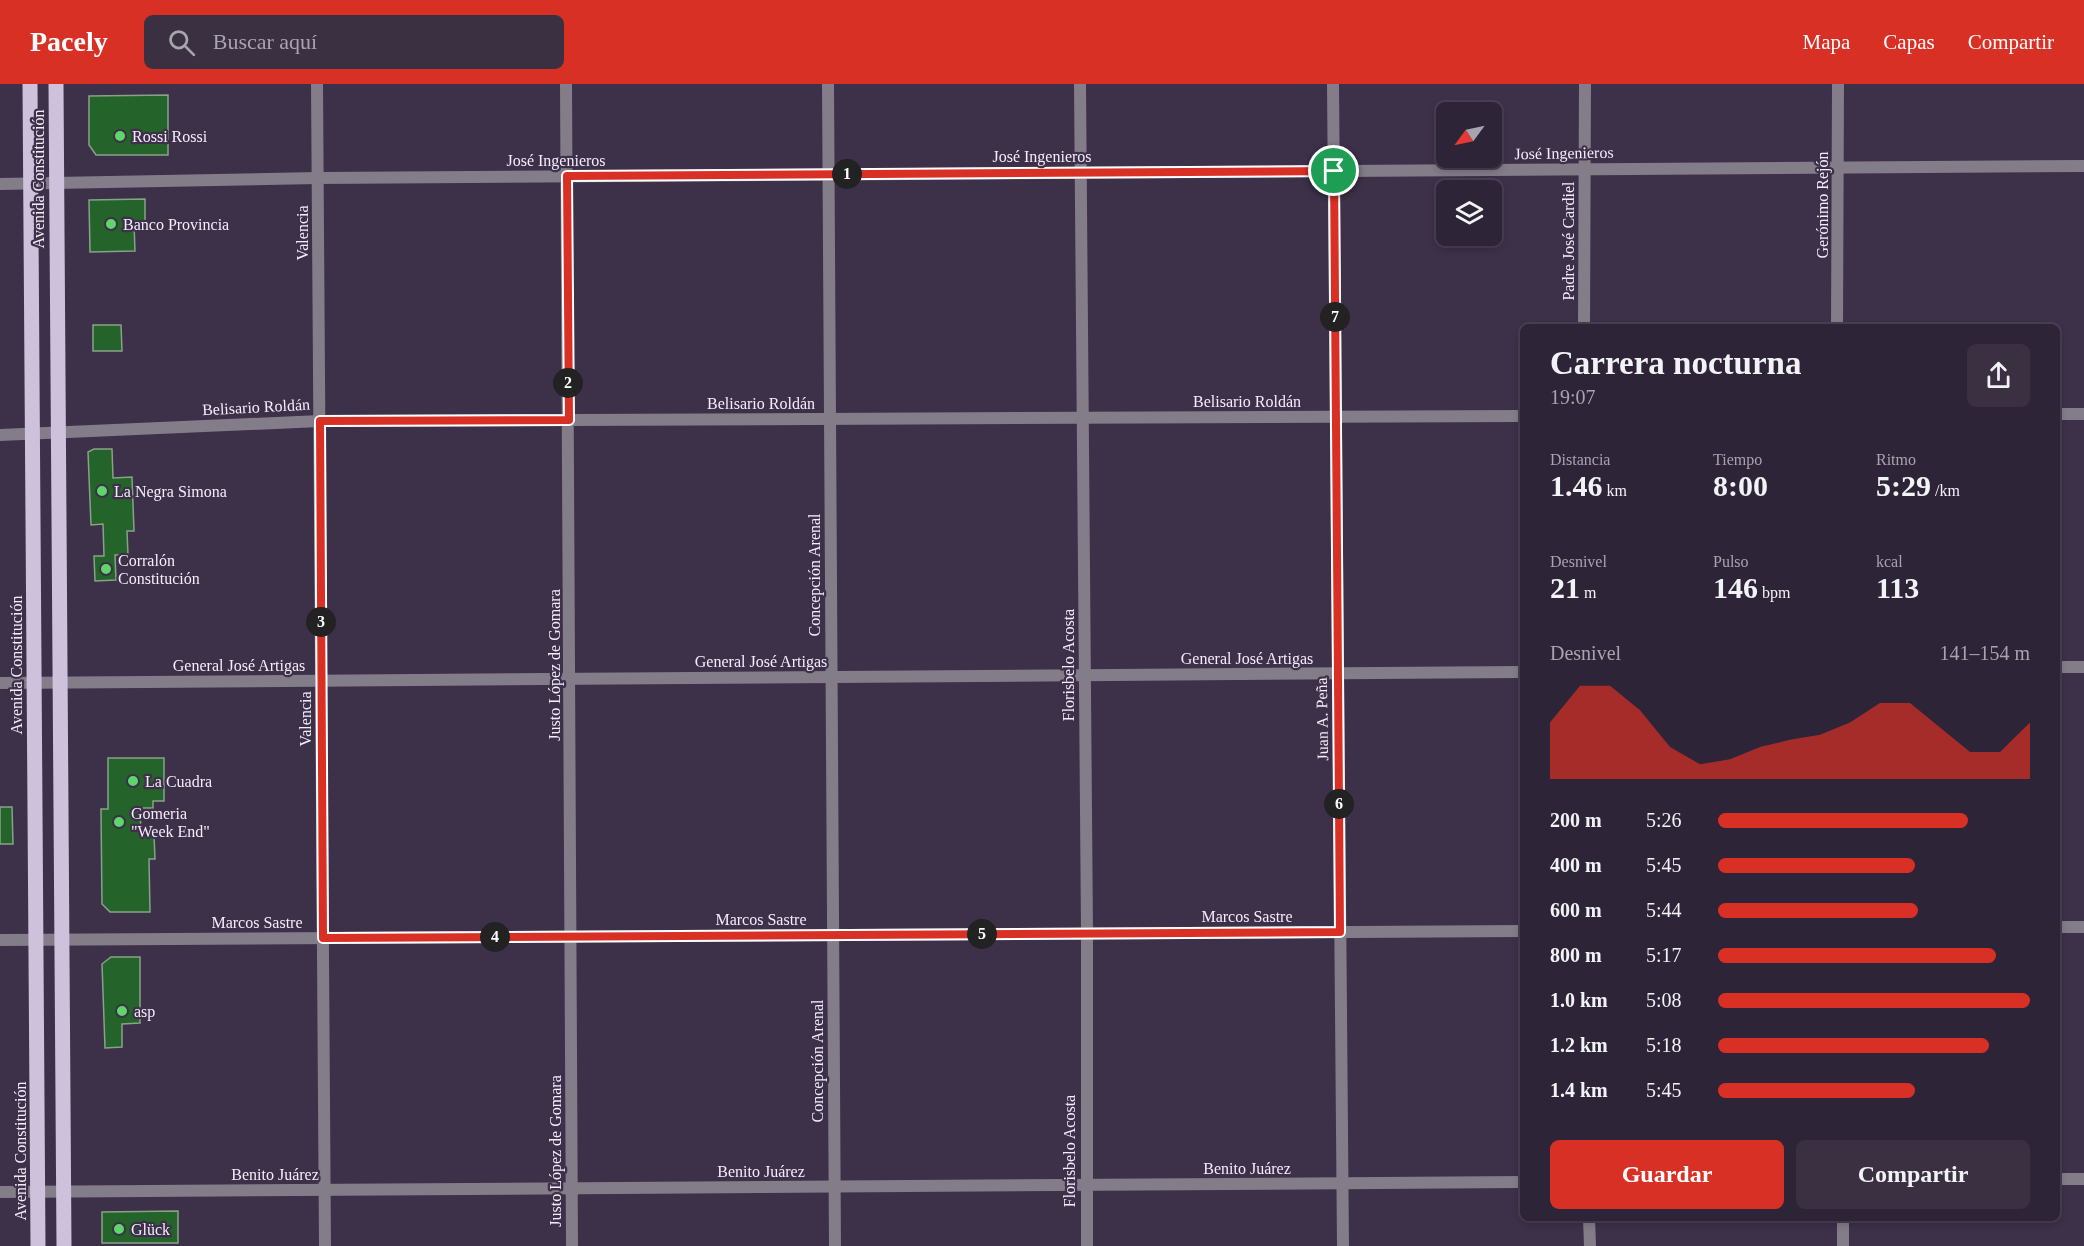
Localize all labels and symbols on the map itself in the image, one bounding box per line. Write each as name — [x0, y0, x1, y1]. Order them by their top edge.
north arrow — [1436, 102, 1502, 168]
street label: Avenida Constitución — [30, 110, 47, 248]
place label: Rossi Rossi — [132, 128, 208, 145]
marker: Rossi Rossi — [113, 129, 127, 143]
street label: José Ingenieros — [1514, 144, 1614, 163]
pin — [1308, 145, 1359, 196]
street label: José Ingenieros — [992, 148, 1092, 166]
street label: Gerónimo Rejón — [1814, 151, 1832, 259]
street label: José Ingenieros — [506, 152, 606, 170]
pin: 1 — [832, 159, 862, 189]
street label: Padre José Cardiel — [1560, 181, 1577, 301]
street label: Valencia — [294, 205, 311, 261]
place label: Banco Provincia — [123, 216, 229, 233]
marker: Banco Provincia — [104, 217, 118, 231]
pin: 7 — [1320, 302, 1350, 332]
pin: 2 — [553, 368, 583, 398]
street label: Belisario Roldán — [1193, 393, 1301, 410]
street label: Belisario Roldán — [707, 395, 815, 412]
street label: Belisario Roldán — [202, 396, 310, 418]
place label: La Negra Simona — [114, 483, 227, 501]
marker: La Negra Simona — [95, 484, 109, 498]
street label: Concepción Arenal — [806, 513, 824, 637]
place label: Corralón Constitución — [118, 552, 200, 587]
marker: Corralón Constitución — [99, 562, 113, 576]
street label: Justo López de Gomara — [546, 589, 564, 741]
street label: Avenida Constitución — [8, 596, 25, 734]
pin: 3 — [306, 607, 336, 637]
street label: Florisbelo Acosta — [1060, 609, 1077, 721]
street label: General José Artigas — [1181, 650, 1313, 668]
street label: General José Artigas — [695, 653, 827, 671]
street label: General José Artigas — [173, 657, 305, 675]
street label: Juan A. Peña — [1313, 677, 1331, 761]
street label: Valencia — [297, 691, 314, 747]
place label: La Cuadra — [145, 773, 212, 790]
marker: La Cuadra — [126, 774, 140, 788]
pin: 6 — [1324, 789, 1354, 819]
place label: Gomeria "Week End" — [131, 805, 210, 840]
marker: Gomeria "Week End" — [112, 815, 126, 829]
street label: Marcos Sastre — [1201, 908, 1293, 925]
street label: Marcos Sastre — [715, 911, 807, 928]
street label: Marcos Sastre — [211, 914, 303, 931]
pin: 5 — [967, 919, 997, 949]
pin: 4 — [480, 922, 510, 952]
street label: Concepción Arenal — [809, 999, 827, 1123]
place label: asp — [134, 1003, 155, 1021]
marker: asp — [115, 1004, 129, 1018]
street label: Justo López de Gomara — [547, 1075, 565, 1227]
street label: Avenida Constitución — [12, 1082, 29, 1220]
street label: Florisbelo Acosta — [1061, 1095, 1078, 1207]
street label: Benito Juárez — [1203, 1160, 1291, 1177]
street label: Benito Juárez — [717, 1163, 805, 1180]
street label: Benito Juárez — [231, 1166, 319, 1183]
place label: Glück — [131, 1221, 170, 1238]
marker: Glück — [112, 1222, 126, 1236]

